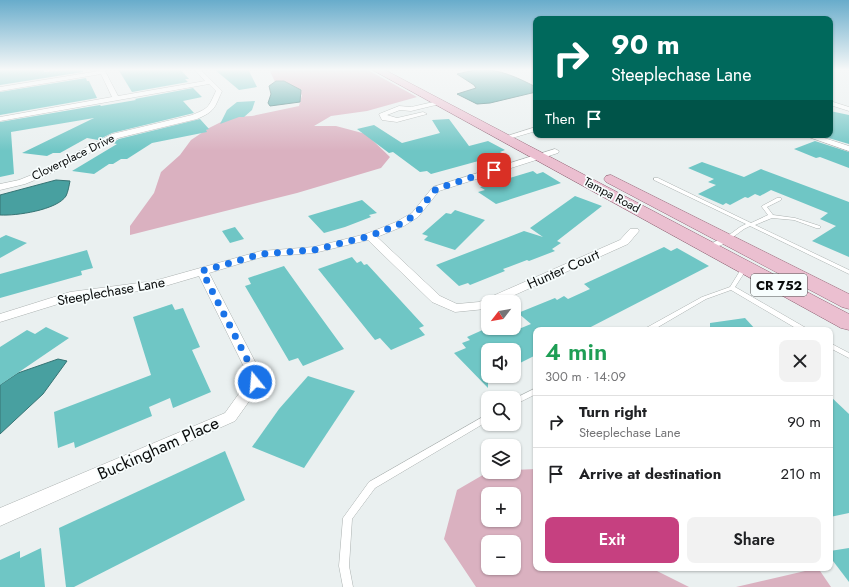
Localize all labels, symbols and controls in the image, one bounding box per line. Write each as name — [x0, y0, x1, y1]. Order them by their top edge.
text: 90 m — [611, 24, 680, 65]
icon: right — [545, 32, 597, 84]
text: Steeplechase Lane — [611, 62, 752, 88]
text: Then — [545, 108, 575, 130]
icon: arrive — [583, 108, 605, 130]
street label: Cloverplace Drive — [28, 129, 118, 185]
pin — [477, 153, 511, 187]
icon: arrive — [483, 159, 505, 181]
street label: Tampa Road — [581, 173, 643, 217]
street label: Hunter Court — [524, 244, 603, 294]
street label: Steeplechase Lane — [55, 272, 167, 310]
road number: CR 752 — [751, 274, 807, 296]
north arrow — [481, 295, 521, 335]
map controls — [481, 295, 521, 575]
text: 4 min — [545, 334, 607, 369]
button: close — [779, 340, 821, 382]
button: sound — [481, 343, 521, 383]
position arrow — [234, 361, 276, 403]
text: 300 m · 14:09 — [545, 367, 626, 386]
button: search — [481, 391, 521, 431]
text: Turn right — [579, 401, 647, 423]
street label: Buckingham Place — [93, 410, 223, 486]
icon: right — [545, 411, 567, 433]
text: 90 m — [787, 411, 821, 433]
text: Steeplechase Lane — [579, 423, 680, 442]
button: layers — [481, 439, 521, 479]
icon: arrive — [545, 463, 567, 485]
text: Arrive at destination — [579, 463, 721, 485]
text: 210 m — [781, 463, 821, 485]
button: + — [481, 487, 521, 527]
button: Exit — [545, 517, 679, 563]
button: Share — [687, 517, 821, 563]
button: − — [481, 535, 521, 575]

